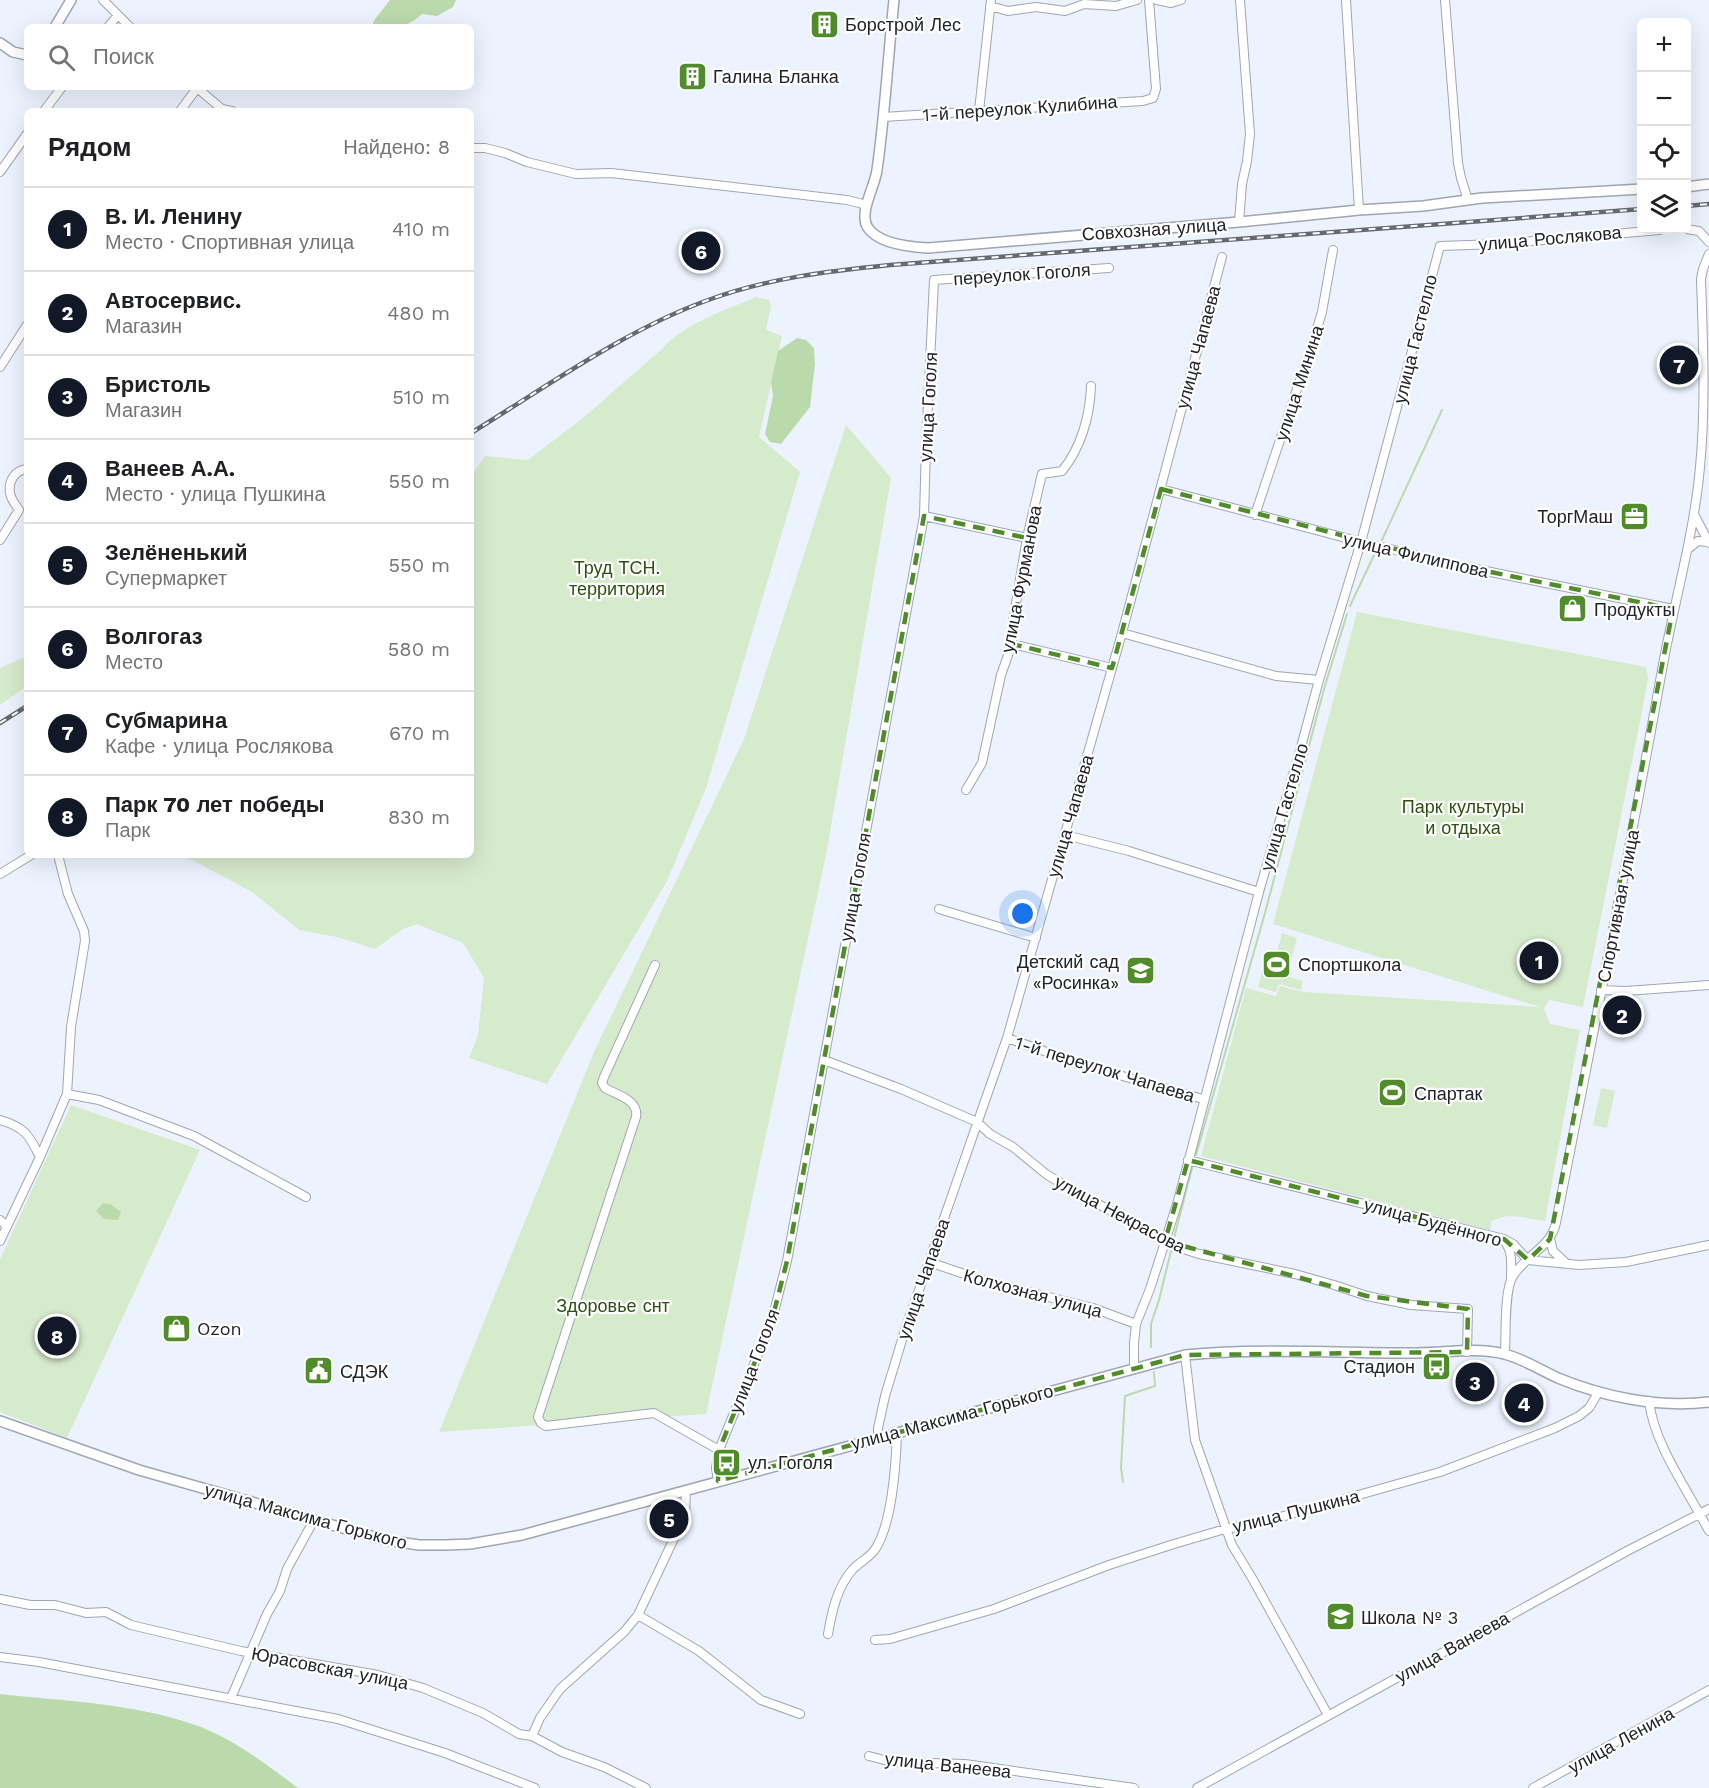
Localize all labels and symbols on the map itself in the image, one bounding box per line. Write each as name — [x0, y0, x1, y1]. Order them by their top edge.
building icon: Борстрой Лес — [808, 8, 840, 40]
place label: Борстрой Лес — [845, 14, 961, 35]
building icon: Галина Бланка — [676, 60, 708, 92]
place label: Галина Бланка — [713, 66, 840, 87]
street label: 1-й переулок Кулибина — [922, 91, 1119, 125]
street label: Совхозная улица — [1081, 213, 1228, 245]
street label: улица Рослякова — [1478, 221, 1623, 255]
pin: 6 — [682, 228, 720, 274]
street label: переулок Гоголя — [953, 259, 1091, 289]
street label: улица Гастелло — [1389, 272, 1441, 406]
street label: улица Чапаева — [1171, 282, 1225, 411]
street label: улица Минина — [1270, 321, 1328, 444]
pin: 7 — [1660, 342, 1698, 388]
street label: улица Гоголя — [915, 351, 941, 463]
office icon: ТоргМаш — [1618, 500, 1650, 532]
street label: улица Фурманова — [996, 502, 1046, 655]
place label: ТоргМаш — [1537, 506, 1613, 527]
street label: улица Филиппова — [1341, 528, 1492, 582]
park label: Труд ТСН. территория — [569, 557, 665, 599]
shop icon: Продукты — [1557, 593, 1589, 625]
place label: Продукты — [1594, 599, 1675, 620]
street label: улица Гастелло — [1256, 741, 1312, 873]
street label: улица Чапаева — [1042, 751, 1098, 880]
park label: Парк культуры и отдыха — [1402, 796, 1524, 838]
street label: Спортивная улица — [1593, 827, 1643, 984]
street label: улица Гоголя — [835, 831, 875, 943]
your location — [1008, 899, 1037, 928]
pin: 1 — [1520, 938, 1558, 984]
sports icon: Спортшкола — [1261, 948, 1293, 980]
place label: Детский сад «Росинка» — [1017, 951, 1119, 993]
place label: Спортшкола — [1298, 954, 1402, 975]
school or university icon: Детский сад «Росинка» — [1124, 955, 1156, 987]
pin: 2 — [1602, 992, 1642, 1038]
street label: 1-й переулок Чапаева — [1013, 1032, 1198, 1107]
sports icon: Спартак — [1377, 1077, 1409, 1109]
place label: Спартак — [1414, 1083, 1482, 1104]
street label: улица Некрасова — [1051, 1171, 1190, 1258]
street label: улица Будённого — [1362, 1193, 1504, 1251]
street label: улица Чапаева — [892, 1215, 954, 1342]
street label: Колхозная улица — [961, 1264, 1106, 1322]
park label: Здоровье снт — [556, 1295, 670, 1316]
street label: улица Гоголя — [724, 1306, 784, 1416]
shop icon: Ozon — [160, 1312, 192, 1344]
pin: 8 — [38, 1314, 76, 1358]
place label: Ozon — [197, 1318, 242, 1339]
bus stop icon: Стадион — [1420, 1350, 1452, 1382]
public building icon: СДЭК — [303, 1355, 335, 1387]
place label: Стадион — [1343, 1356, 1415, 1377]
pin: 3 — [1456, 1360, 1494, 1404]
place label: СДЭК — [340, 1361, 389, 1382]
street label: улица Максима Горького — [848, 1380, 1056, 1454]
pin: 4 — [1504, 1380, 1544, 1426]
bus stop icon: ул. Гоголя — [711, 1446, 743, 1478]
place label: ул. Гоголя — [748, 1452, 833, 1473]
street label: улица Максима Горького — [202, 1479, 410, 1553]
street label: улица Пушкина — [1230, 1485, 1363, 1537]
pin: 5 — [650, 1496, 688, 1541]
school or university icon: Школа № 3 — [1324, 1601, 1356, 1633]
place label: Школа № 3 — [1361, 1607, 1458, 1628]
street label: улица Ванеева — [1391, 1607, 1513, 1687]
street label: Юрасовская улица — [250, 1642, 411, 1694]
street label: улица Ленина — [1565, 1702, 1678, 1778]
street label: улица Ванеева — [884, 1748, 1013, 1782]

